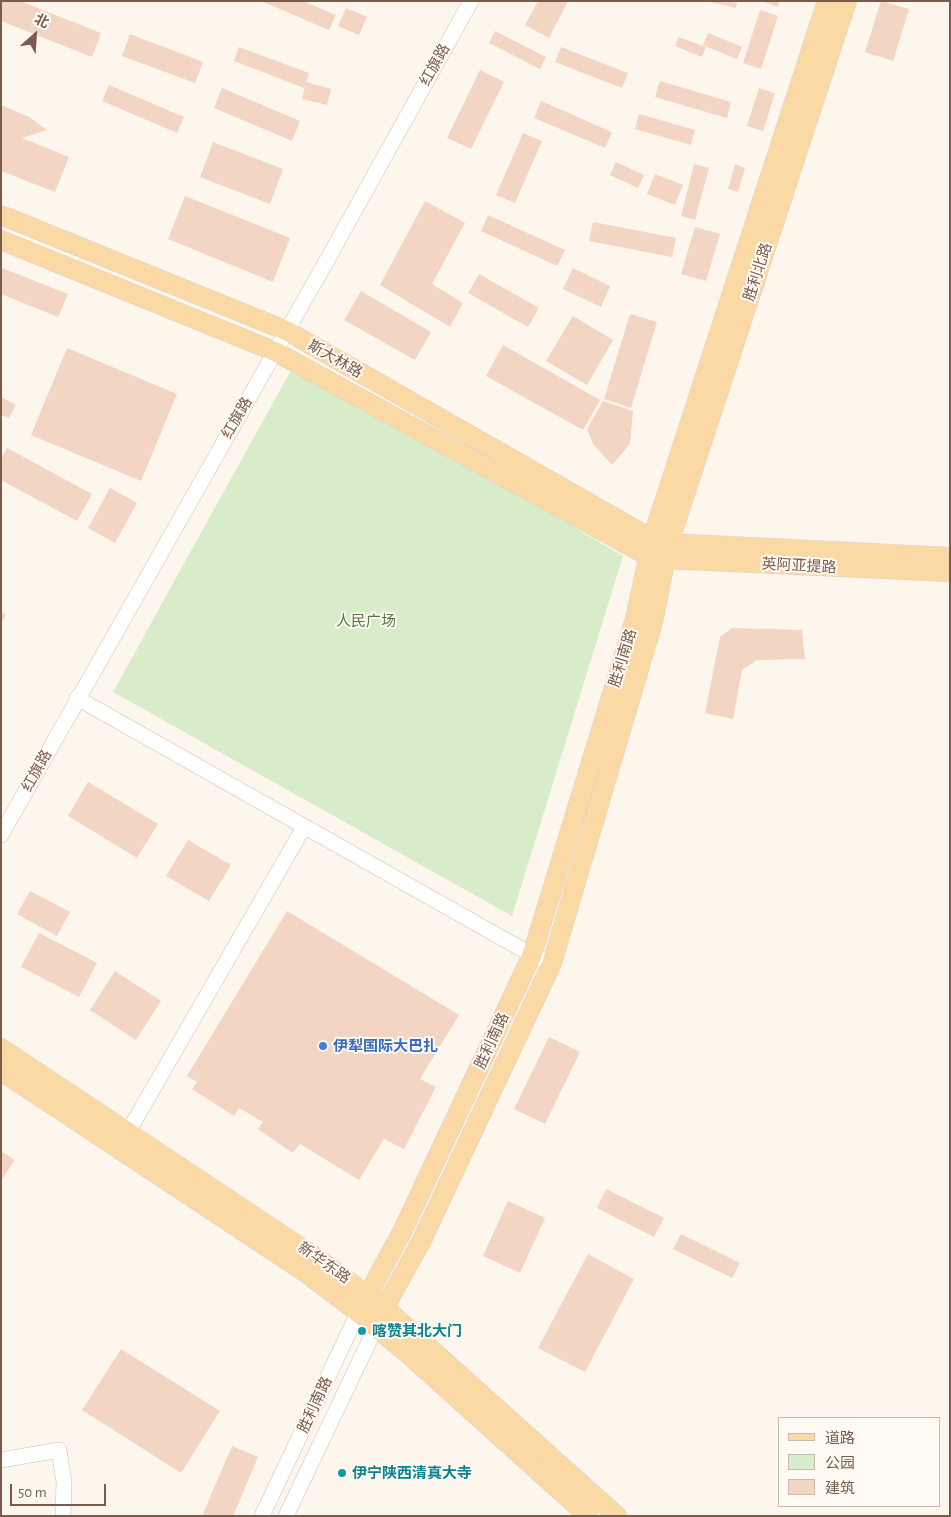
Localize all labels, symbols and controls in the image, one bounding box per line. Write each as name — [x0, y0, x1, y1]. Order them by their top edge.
north arrow — [10, 10, 60, 60]
text: 北 — [32, 12, 51, 31]
street label: 红旗路 — [416, 41, 454, 89]
street label: 胜利北路 — [740, 241, 776, 303]
street label: 斯大林路 — [305, 336, 365, 382]
street label: 红旗路 — [218, 394, 256, 442]
street label: 英阿亚提路 — [761, 555, 837, 577]
park label: 人民广场 — [336, 612, 396, 630]
street label: 胜利南路 — [606, 627, 640, 689]
street label: 红旗路 — [18, 747, 56, 795]
street label: 胜利南路 — [471, 1010, 513, 1072]
place label: 伊犁国际大巴扎 — [333, 1037, 438, 1055]
marker: 伊犁国际大巴扎 — [317, 1040, 329, 1052]
street label: 新华东路 — [294, 1238, 354, 1288]
place label: 喀赞其北大门 — [372, 1322, 462, 1340]
marker: 喀赞其北大门 — [356, 1325, 368, 1337]
street label: 胜利南路 — [294, 1374, 336, 1436]
legend — [778, 1417, 941, 1507]
text: 道路 — [825, 1431, 855, 1446]
text: 公园 — [825, 1456, 855, 1471]
place label: 伊宁陕西清真大寺 — [352, 1464, 472, 1482]
marker: 伊宁陕西清真大寺 — [336, 1467, 348, 1479]
scale bar — [12, 1474, 109, 1506]
text: 建筑 — [825, 1481, 855, 1496]
text: 50 m — [18, 1485, 47, 1500]

